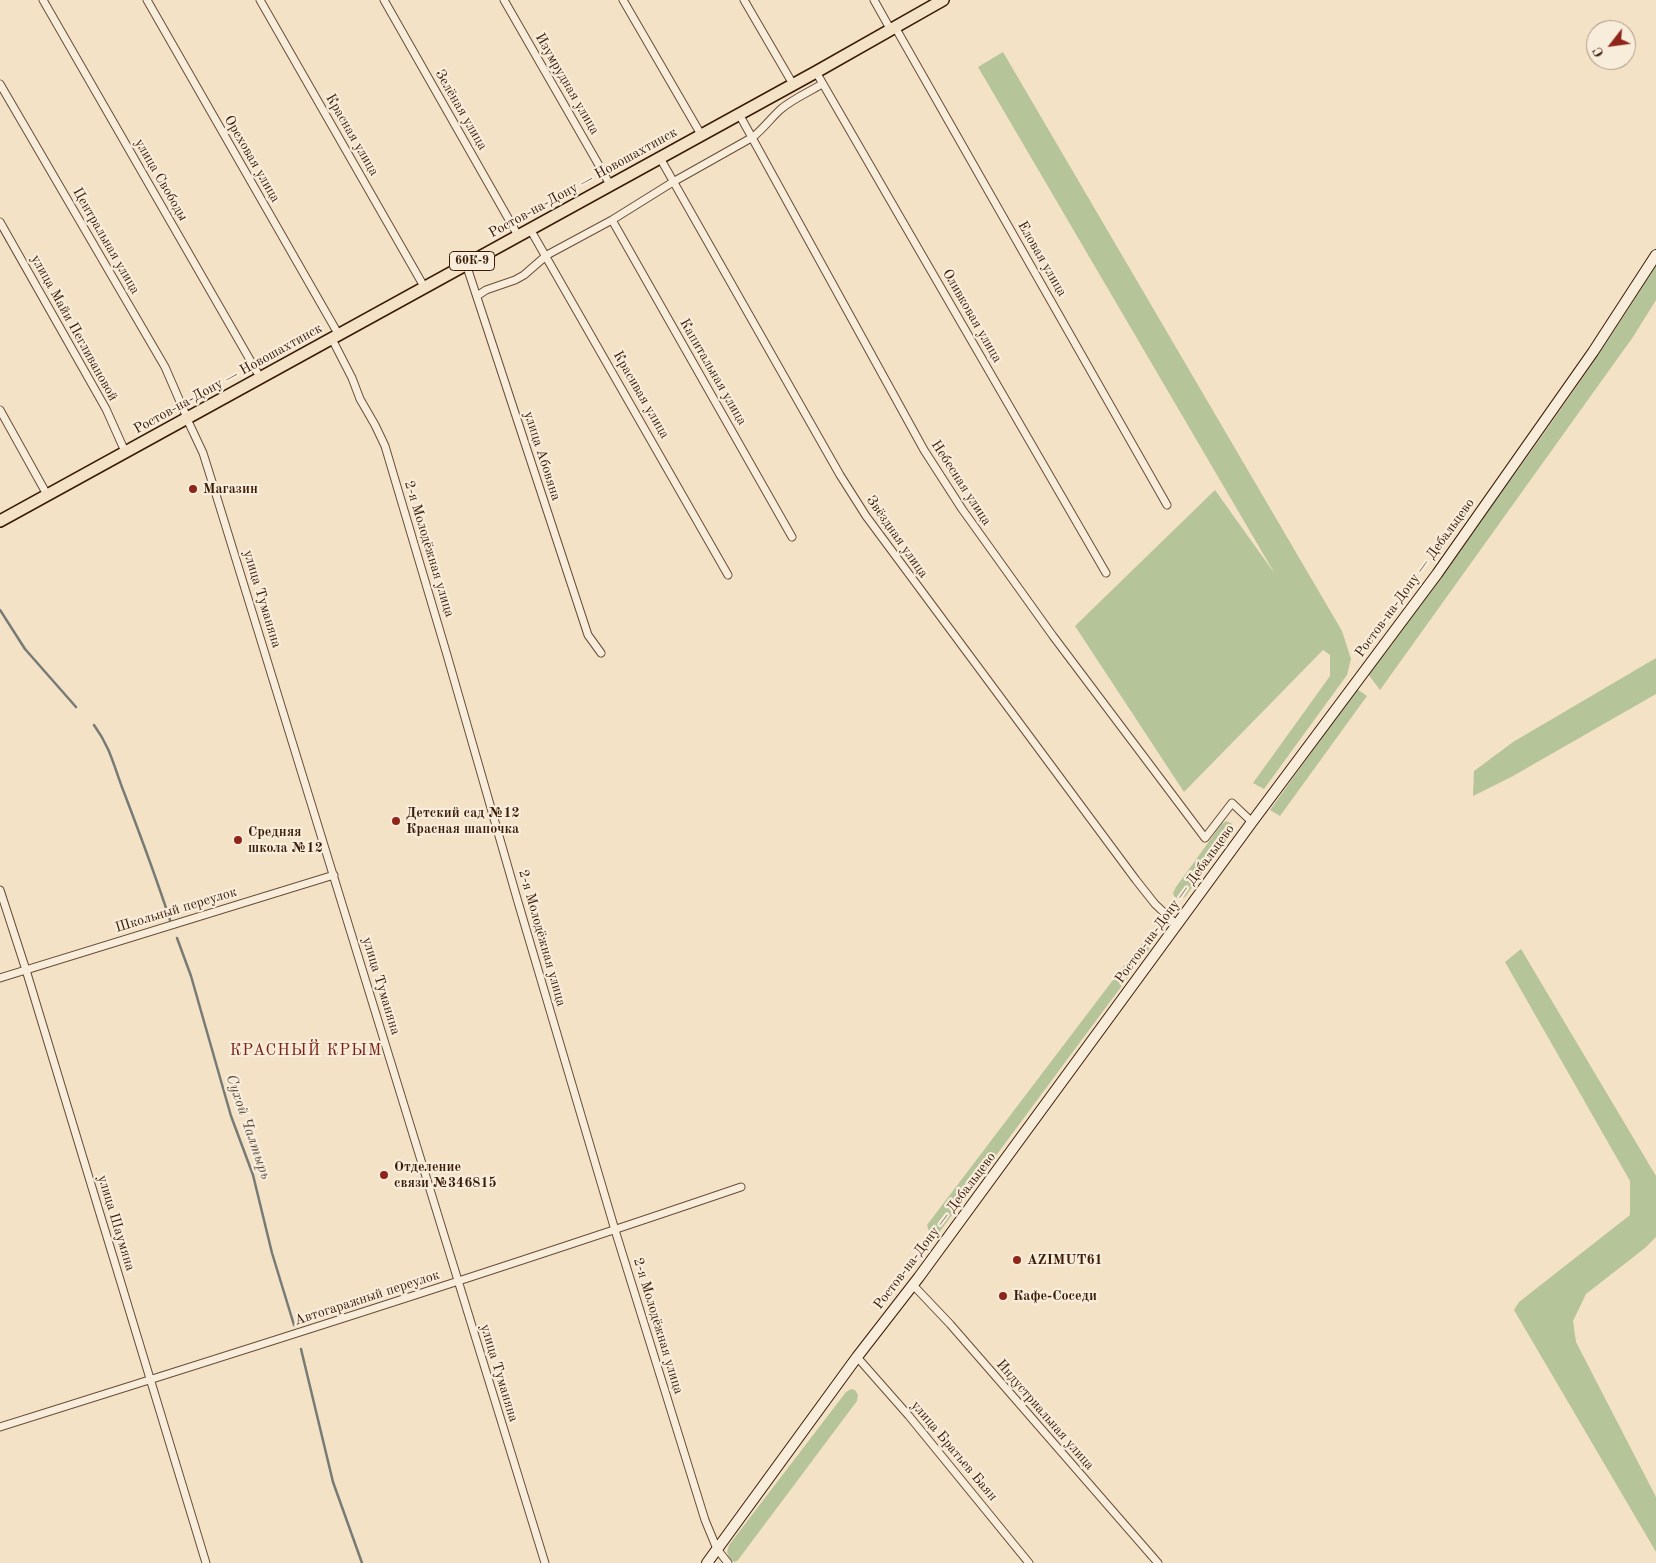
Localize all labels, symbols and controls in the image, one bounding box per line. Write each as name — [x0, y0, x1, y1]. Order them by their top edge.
north arrow — [1586, 20, 1636, 70]
street label: Изумрудная улица — [531, 30, 603, 138]
text: С — [1591, 44, 1607, 60]
street label: Зелёная улица — [431, 67, 491, 153]
street label: Красная улица — [322, 91, 382, 179]
street label: Ореховая улица — [220, 112, 284, 206]
street label: Ростов-на-Дону — Новошахтинск — [486, 124, 680, 242]
street label: улица Свободы — [131, 136, 191, 224]
street label: Центральная улица — [69, 185, 143, 297]
street label: Еловая улица — [1014, 218, 1070, 300]
street label: улица Майи Пегливановой — [27, 252, 121, 404]
road number: 60К-9 — [450, 252, 494, 270]
street label: Оливковая улица — [938, 266, 1006, 366]
street label: Капитальная улица — [676, 316, 750, 428]
street label: Ростов-на-Дону — Новошахтинск — [131, 320, 325, 438]
street label: Красивая улица — [609, 348, 673, 442]
street label: улица Абовяна — [520, 409, 564, 503]
street label: Небесная улица — [927, 437, 995, 529]
street label: 2-я Молодёжная улица — [400, 479, 458, 619]
place label: Магазин — [203, 481, 258, 497]
marker: Магазин — [187, 483, 199, 495]
street label: Звёздная улица — [862, 493, 932, 581]
street label: Ростов-на-Дону — Дебальцево — [1352, 495, 1478, 661]
street label: улица Туманяна — [239, 548, 285, 650]
place label: Детский сад №12 Красная шапочка — [406, 805, 520, 838]
marker: Детский сад №12 Красная шапочка — [390, 815, 402, 827]
street label: Ростов-на-Дону — Дебальцево — [1112, 821, 1238, 987]
place label: Средняя школа №12 — [248, 824, 323, 856]
marker: Средняя школа №12 — [232, 834, 244, 846]
street label: 2-я Молодёжная улица — [514, 868, 570, 1008]
street label: Школьный переулок — [113, 884, 239, 936]
street label: улица Туманяна — [358, 935, 404, 1037]
district label: КРАСНЫЙ КРЫМ — [228, 1041, 384, 1061]
water label: Сухой Чалтырь — [222, 1072, 274, 1182]
street label: Ростов-на-Дону — Дебальцево — [870, 1149, 1000, 1313]
place label: Отделение связи №346815 — [394, 1159, 497, 1192]
marker: Отделение связи №346815 — [378, 1169, 390, 1181]
street label: улица Шаумяна — [93, 1173, 139, 1273]
place label: AZIMUT61 — [1027, 1252, 1103, 1268]
marker: AZIMUT61 — [1011, 1254, 1023, 1266]
street label: 2-я Молодёжная улица — [629, 1256, 687, 1396]
street label: Автогаражный переулок — [292, 1267, 442, 1329]
place label: Кафе-Соседи — [1013, 1288, 1097, 1304]
marker: Кафе-Соседи — [997, 1290, 1009, 1302]
street label: улица Туманяна — [476, 1322, 522, 1424]
street label: Индустриальная улица — [992, 1356, 1098, 1474]
street label: улица Братьев Баян — [907, 1397, 1001, 1505]

